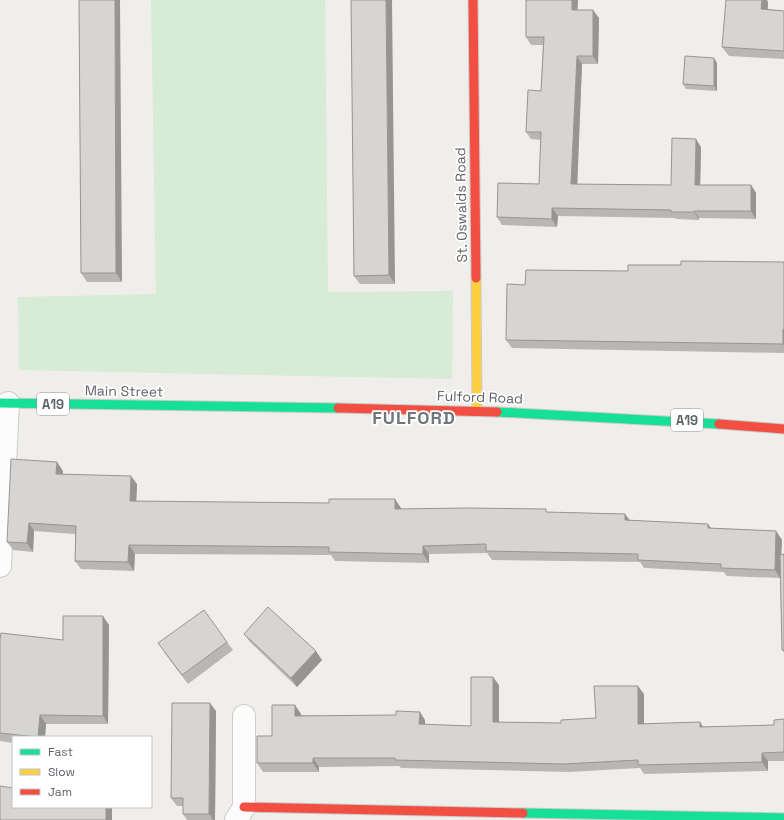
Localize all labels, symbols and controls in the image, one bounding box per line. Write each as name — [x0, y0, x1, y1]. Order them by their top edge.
street label: St. Oswalds Road — [451, 147, 471, 263]
street label: Main Street — [85, 381, 163, 401]
street label: Fulford Road — [437, 387, 523, 407]
road number: A19 — [37, 393, 69, 415]
district label: FULFORD — [372, 406, 456, 429]
road number: A19 — [671, 409, 703, 431]
legend — [12, 736, 152, 808]
text: Fast — [48, 744, 73, 760]
text: Slow — [48, 764, 75, 780]
text: Jam — [48, 784, 72, 800]

